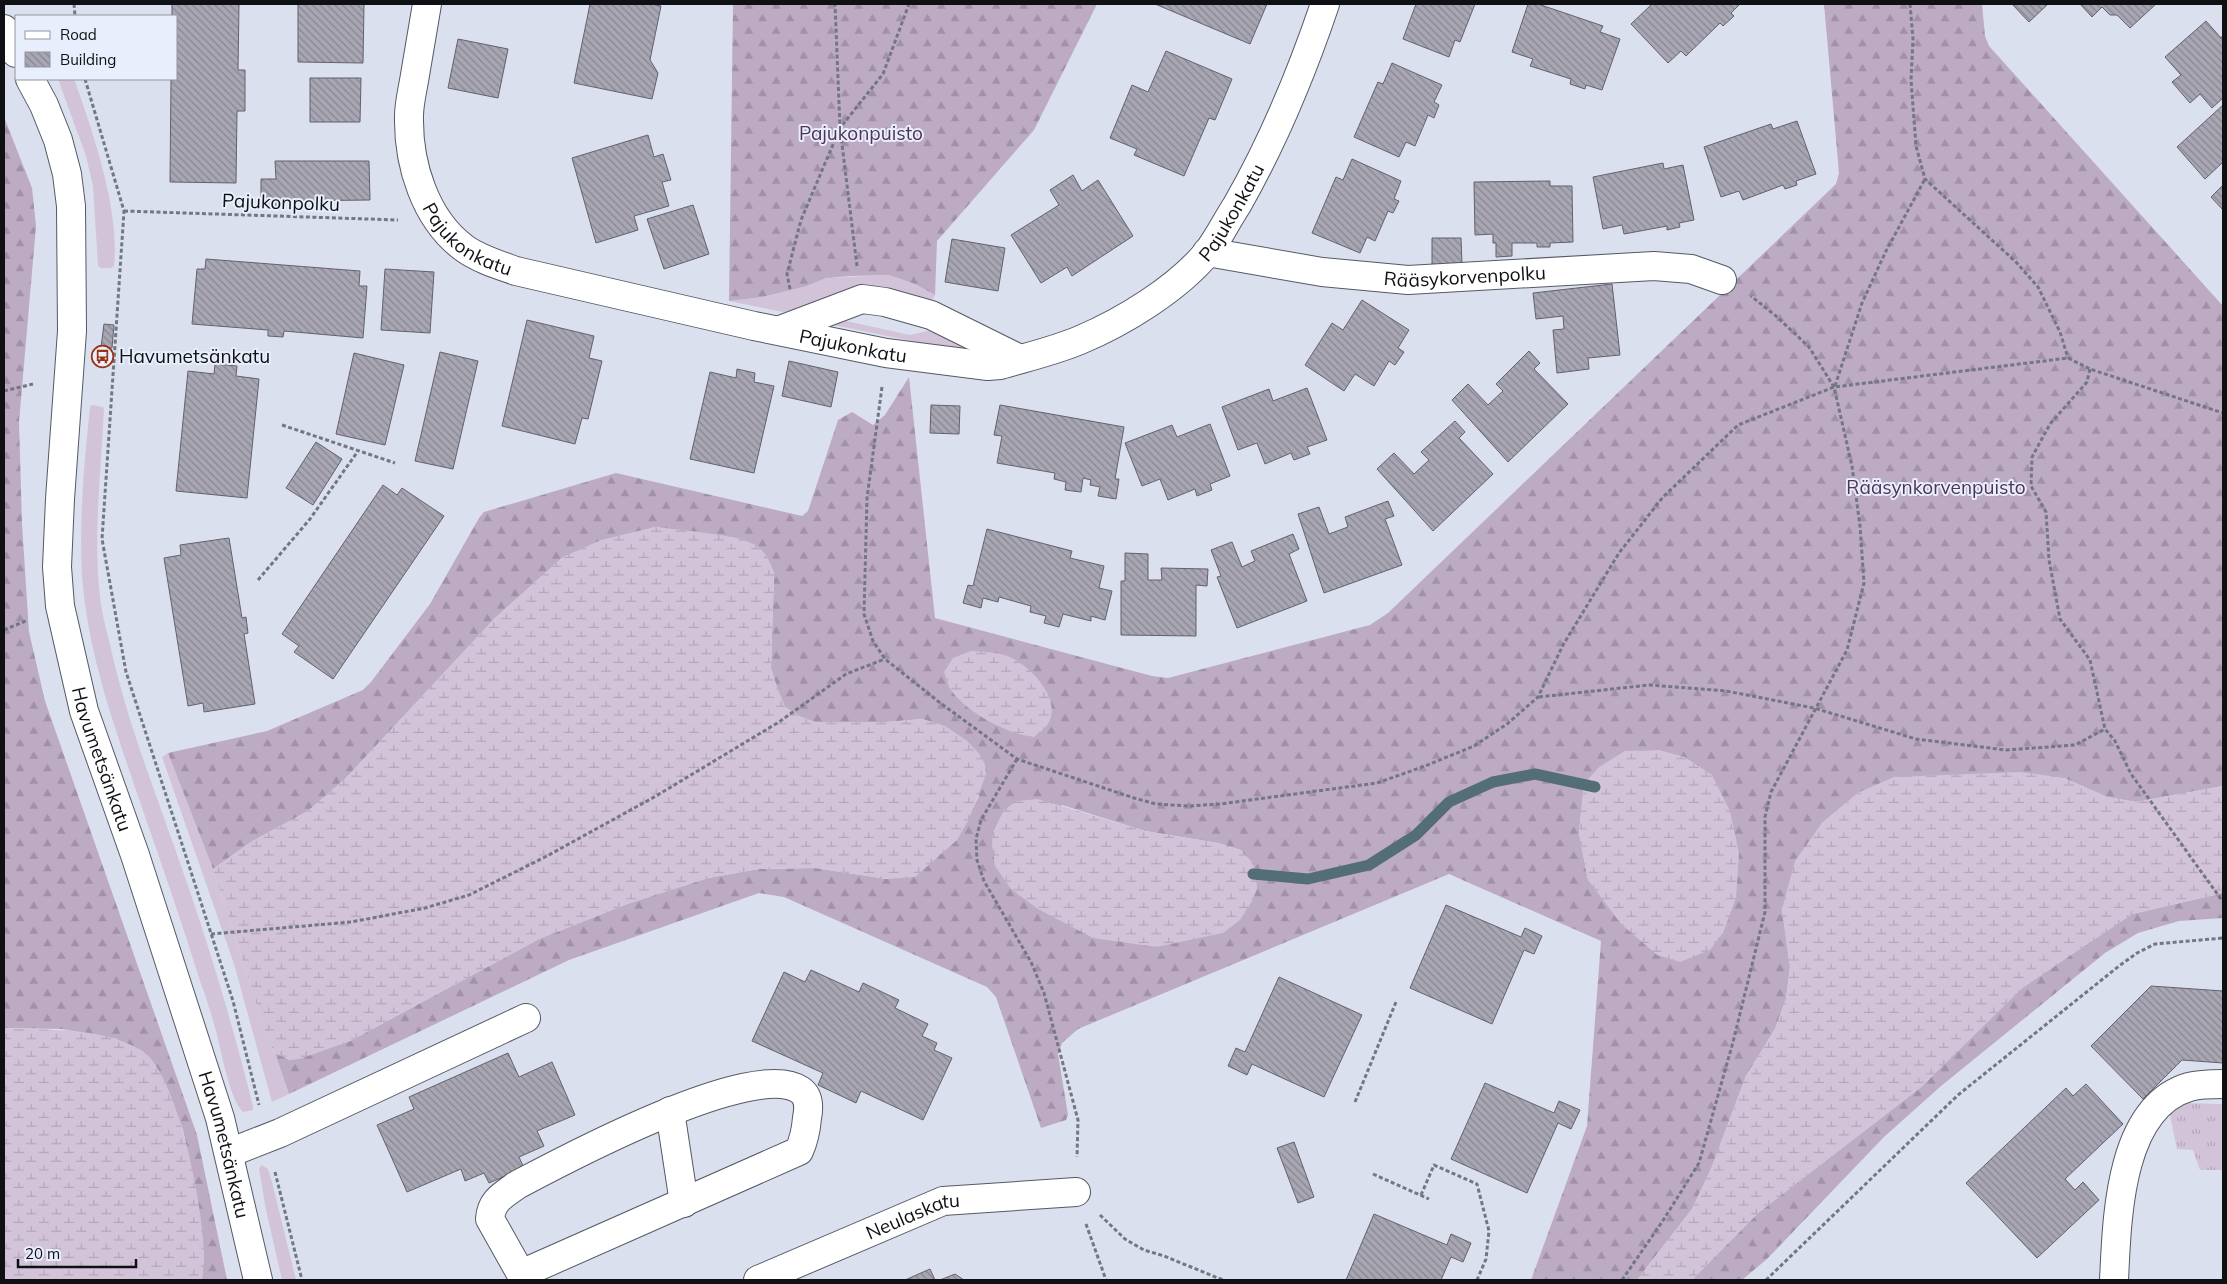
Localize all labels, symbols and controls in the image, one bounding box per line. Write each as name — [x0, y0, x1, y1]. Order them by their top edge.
legend — [15, 15, 178, 80]
text: Road — [60, 25, 97, 44]
text: Building — [60, 50, 116, 69]
park label: Pajukonpuisto — [799, 121, 923, 145]
street label: Pajukonkatu — [1193, 160, 1269, 266]
street label: Pajukonpolku — [222, 188, 340, 216]
street label: Pajukonkatu — [418, 198, 515, 281]
street label: Rääsykorvenpolku — [1383, 260, 1546, 292]
street label: Pajukonkatu — [797, 324, 908, 368]
bus stop icon: Havumetsänkatu — [91, 344, 115, 368]
place label: Havumetsänkatu — [119, 344, 270, 368]
park label: Rääsynkorvenpuisto — [1846, 475, 2026, 499]
street label: Havumetsänkatu — [67, 684, 138, 834]
street label: Havumetsänkatu — [194, 1068, 255, 1221]
street label: Neulaskatu — [862, 1188, 960, 1245]
scale bar — [18, 1236, 135, 1268]
text: 20 m — [25, 1244, 60, 1263]

